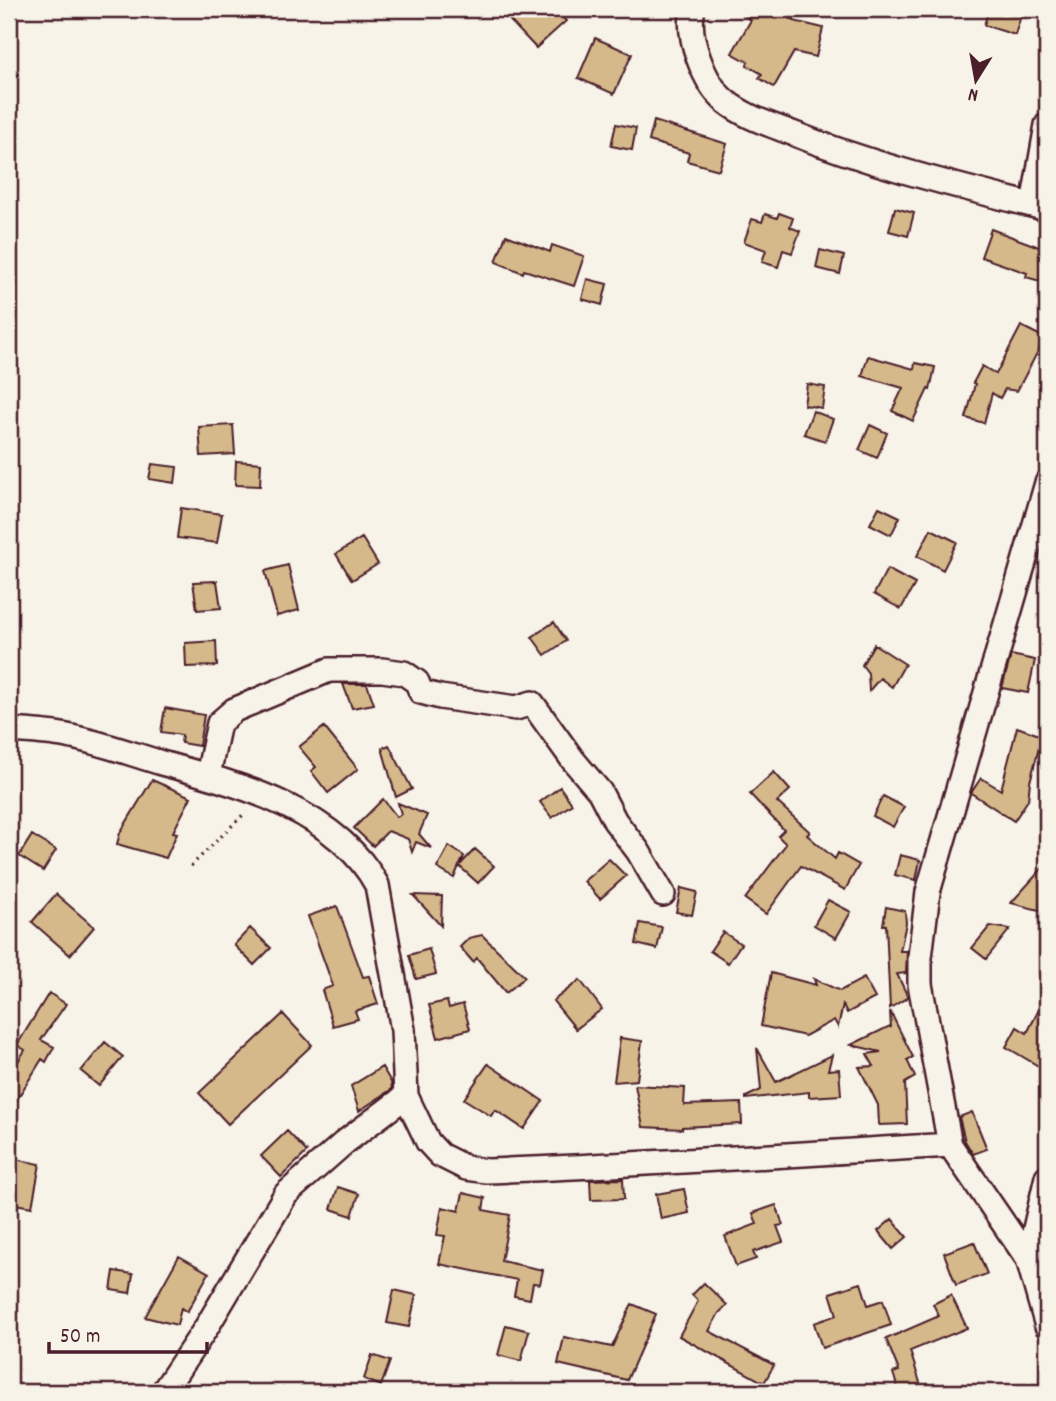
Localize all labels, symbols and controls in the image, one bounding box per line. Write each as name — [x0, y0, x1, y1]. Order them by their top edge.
north arrow — [940, 46, 1010, 116]
text: N — [966, 79, 981, 107]
scale bar — [49, 1310, 206, 1354]
text: 50 m — [60, 1323, 100, 1353]

